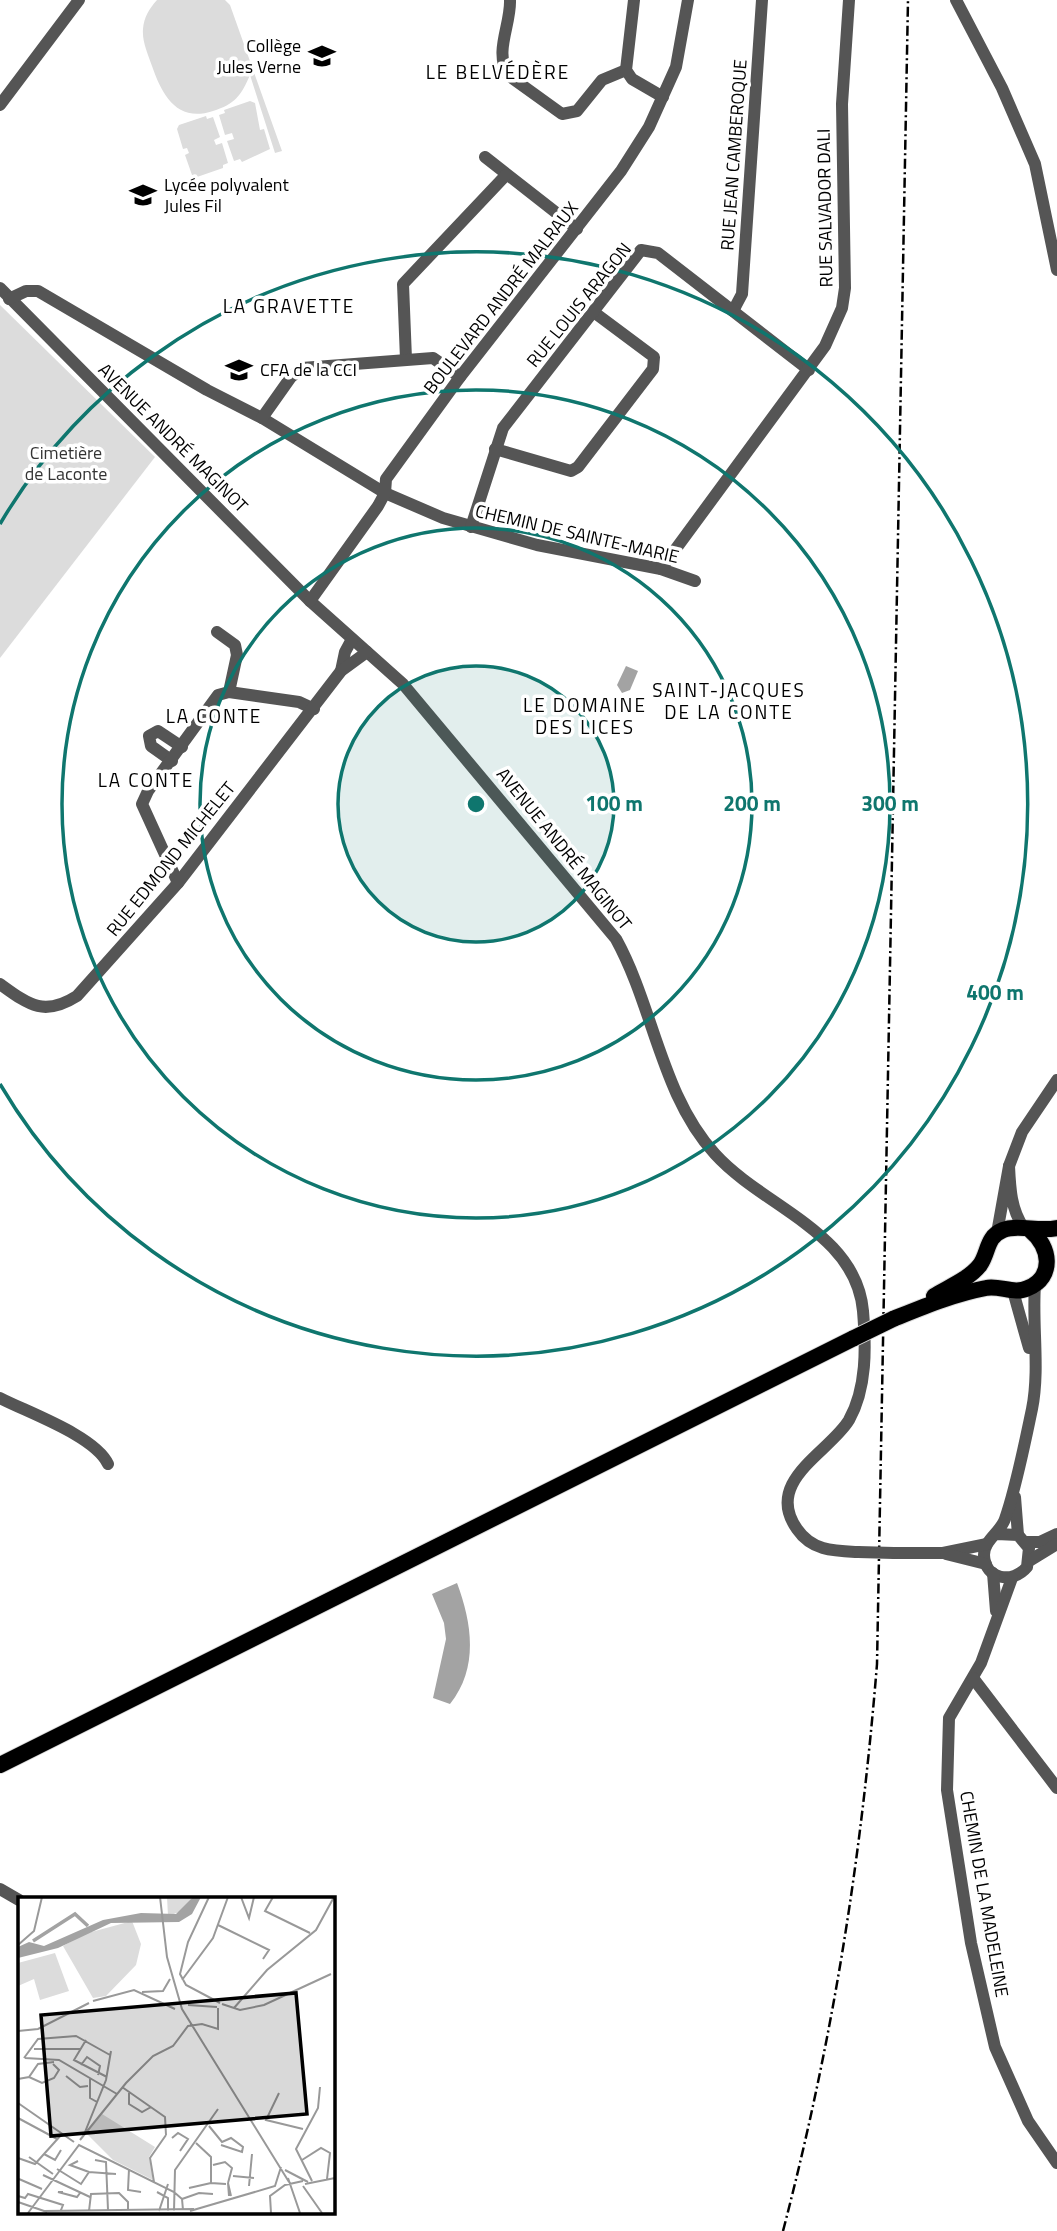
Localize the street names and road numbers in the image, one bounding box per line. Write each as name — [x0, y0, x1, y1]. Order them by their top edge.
street label: RUE JEAN CAMBEROQUE — [713, 58, 754, 252]
street label: RUE SALVADOR DALI — [810, 128, 839, 288]
street label: BOULEVARD ANDRÉ MALRAUX — [417, 196, 584, 400]
street label: RUE LOUIS ARAGON — [520, 236, 638, 373]
street label: AVENUE ANDRÉ MAGINOT — [92, 357, 255, 519]
street label: CHEMIN DE SAINTE-MARIE — [473, 497, 682, 570]
street label: AVENUE ANDRÉ MAGINOT — [490, 762, 639, 936]
street label: RUE EDMOND MICHELET — [100, 775, 242, 942]
street label: CHEMIN DE LA MADELEINE — [953, 1789, 1016, 1999]

